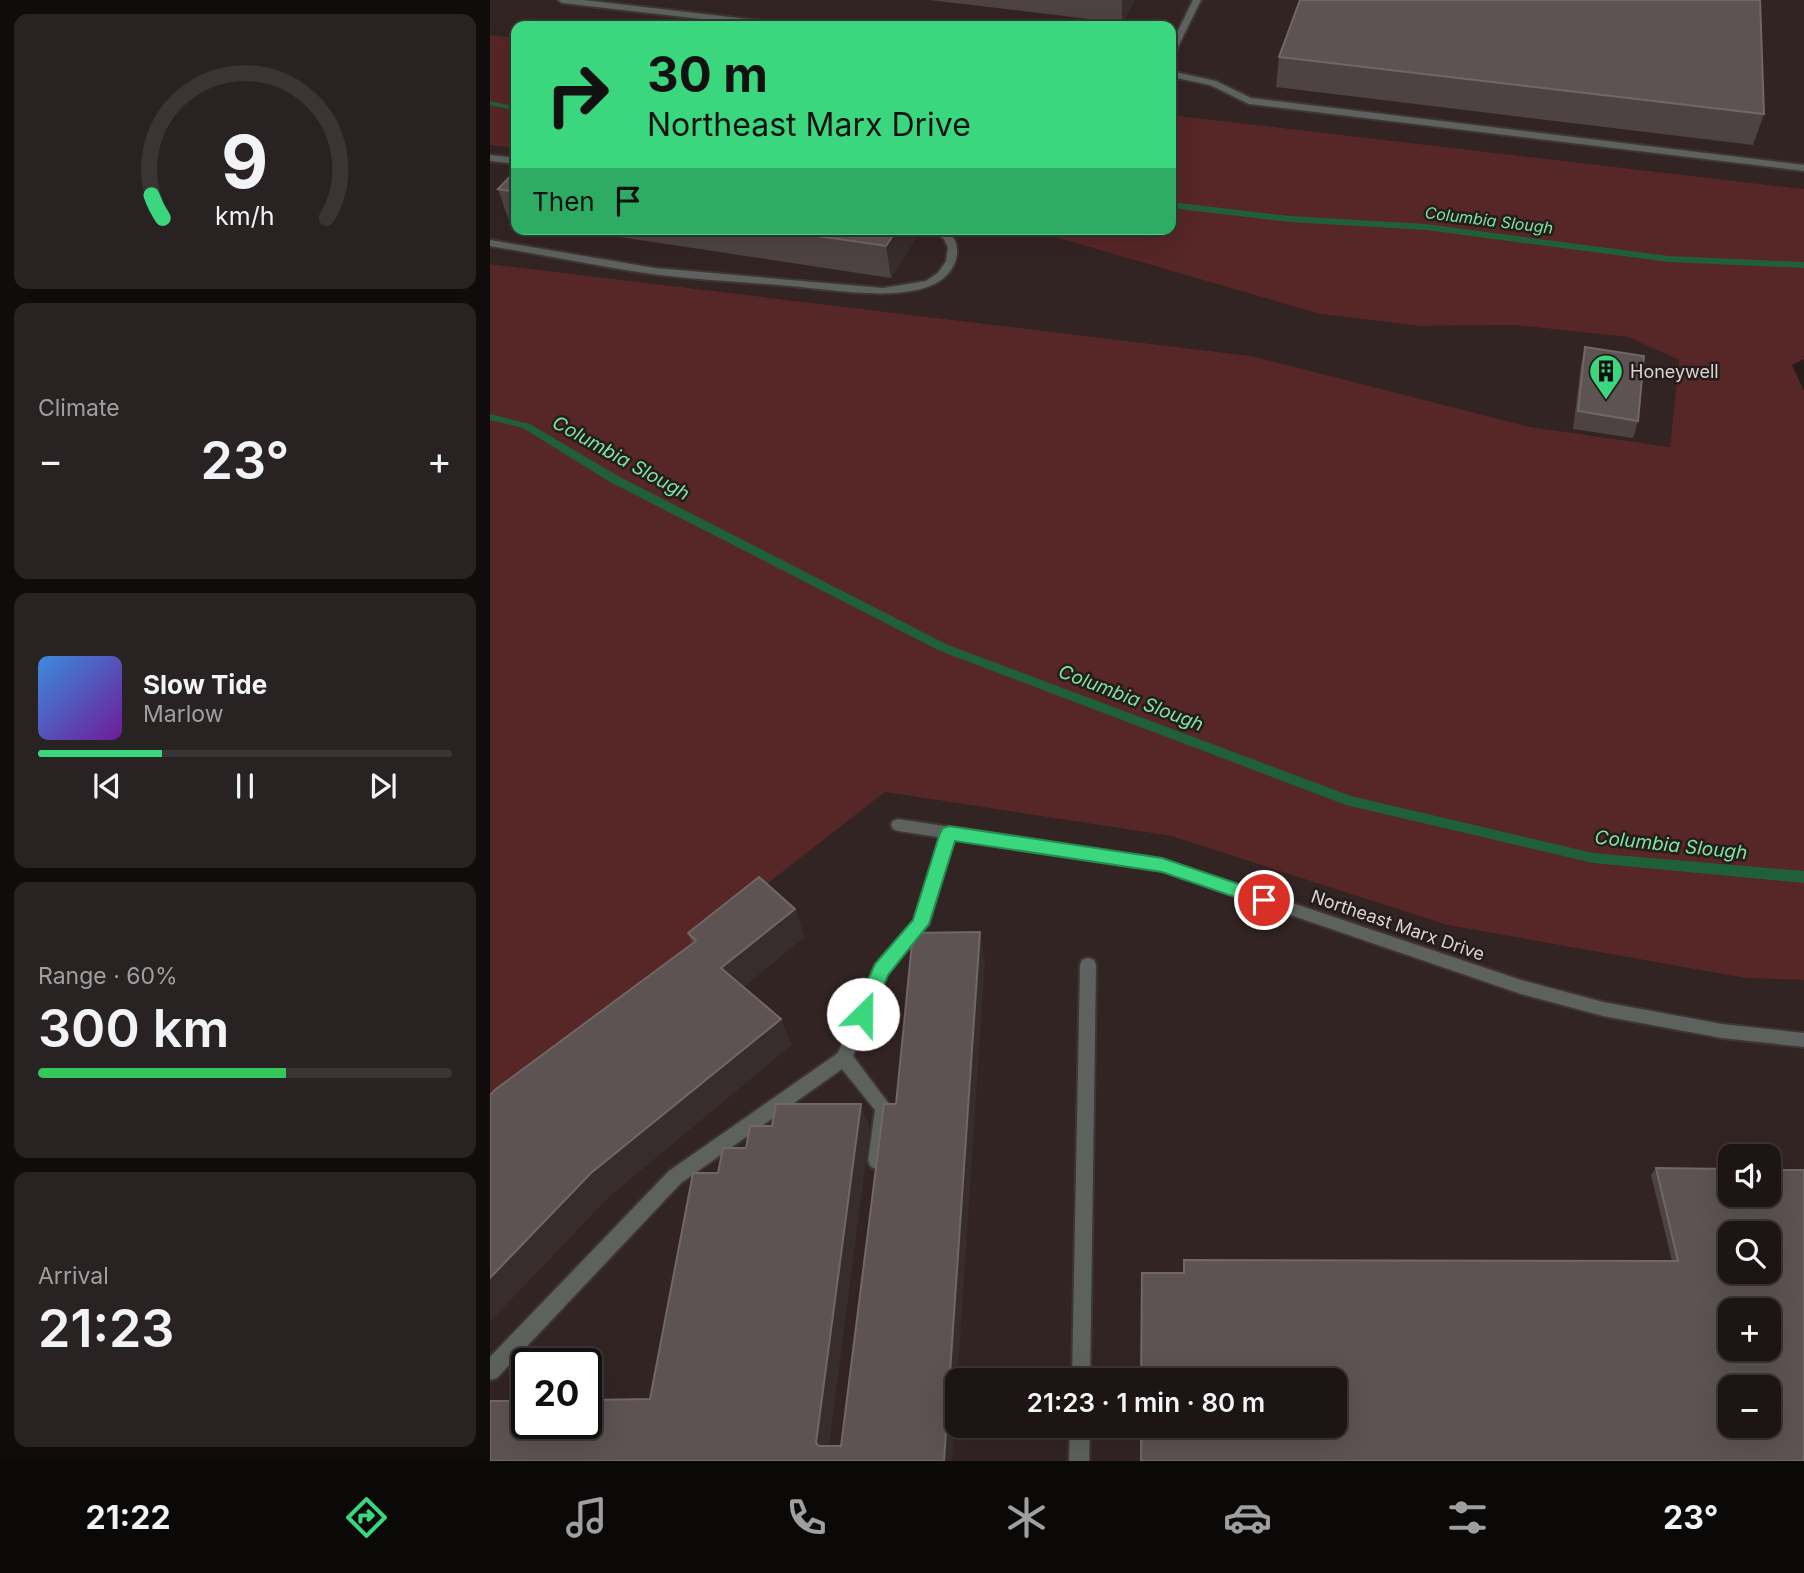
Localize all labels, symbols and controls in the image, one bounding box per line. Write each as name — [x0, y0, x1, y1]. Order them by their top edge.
text: 30 m — [647, 45, 768, 104]
icon: right — [532, 49, 623, 140]
text: Northeast Marx Drive — [647, 105, 971, 144]
text: 9 — [221, 117, 269, 206]
icon: arrive — [609, 182, 647, 220]
text: Then — [532, 186, 595, 217]
text: km/h — [215, 201, 275, 231]
water label: Columbia Slough — [1424, 202, 1554, 238]
building icon: Honeywell — [1587, 352, 1625, 401]
place label: Honeywell — [1630, 361, 1719, 382]
text: Climate — [38, 394, 120, 422]
water label: Columbia Slough — [548, 411, 694, 505]
text: 23° — [201, 429, 289, 492]
text: − — [38, 437, 63, 483]
text: + — [427, 437, 452, 483]
water label: Columbia Slough — [1055, 660, 1207, 736]
text: Slow Tide — [143, 669, 267, 700]
text: Marlow — [143, 700, 223, 728]
icon: previous — [88, 767, 126, 805]
icon: pause — [226, 767, 264, 805]
icon: next — [364, 767, 402, 805]
water label: Columbia Slough — [1594, 826, 1748, 864]
pin — [1234, 870, 1294, 930]
icon: arrive — [1245, 881, 1283, 919]
street label: Northeast Marx Drive — [1308, 885, 1488, 965]
text: Range · 60% — [38, 962, 178, 990]
position arrow — [826, 977, 900, 1051]
text: 300 km — [38, 997, 229, 1060]
map controls — [1718, 1144, 1781, 1438]
button: sound — [1718, 1144, 1781, 1207]
button: search — [1718, 1221, 1781, 1284]
text: Arrival — [38, 1262, 109, 1290]
text: 21:23 — [38, 1297, 174, 1360]
button: + — [1718, 1298, 1781, 1361]
speed limit sign: 20 — [511, 1348, 602, 1439]
button: − — [1718, 1375, 1781, 1438]
text: 21:23 · 1 min · 80 m — [1027, 1387, 1265, 1418]
icon: directions — [342, 1493, 391, 1542]
icon: music — [562, 1493, 611, 1542]
icon: phone — [782, 1493, 831, 1542]
icon: climate — [1002, 1493, 1051, 1542]
icon: car — [1223, 1493, 1272, 1542]
icon: filters — [1443, 1493, 1492, 1542]
text: 21:22 — [86, 1498, 171, 1537]
text: 23° — [1663, 1498, 1718, 1537]

